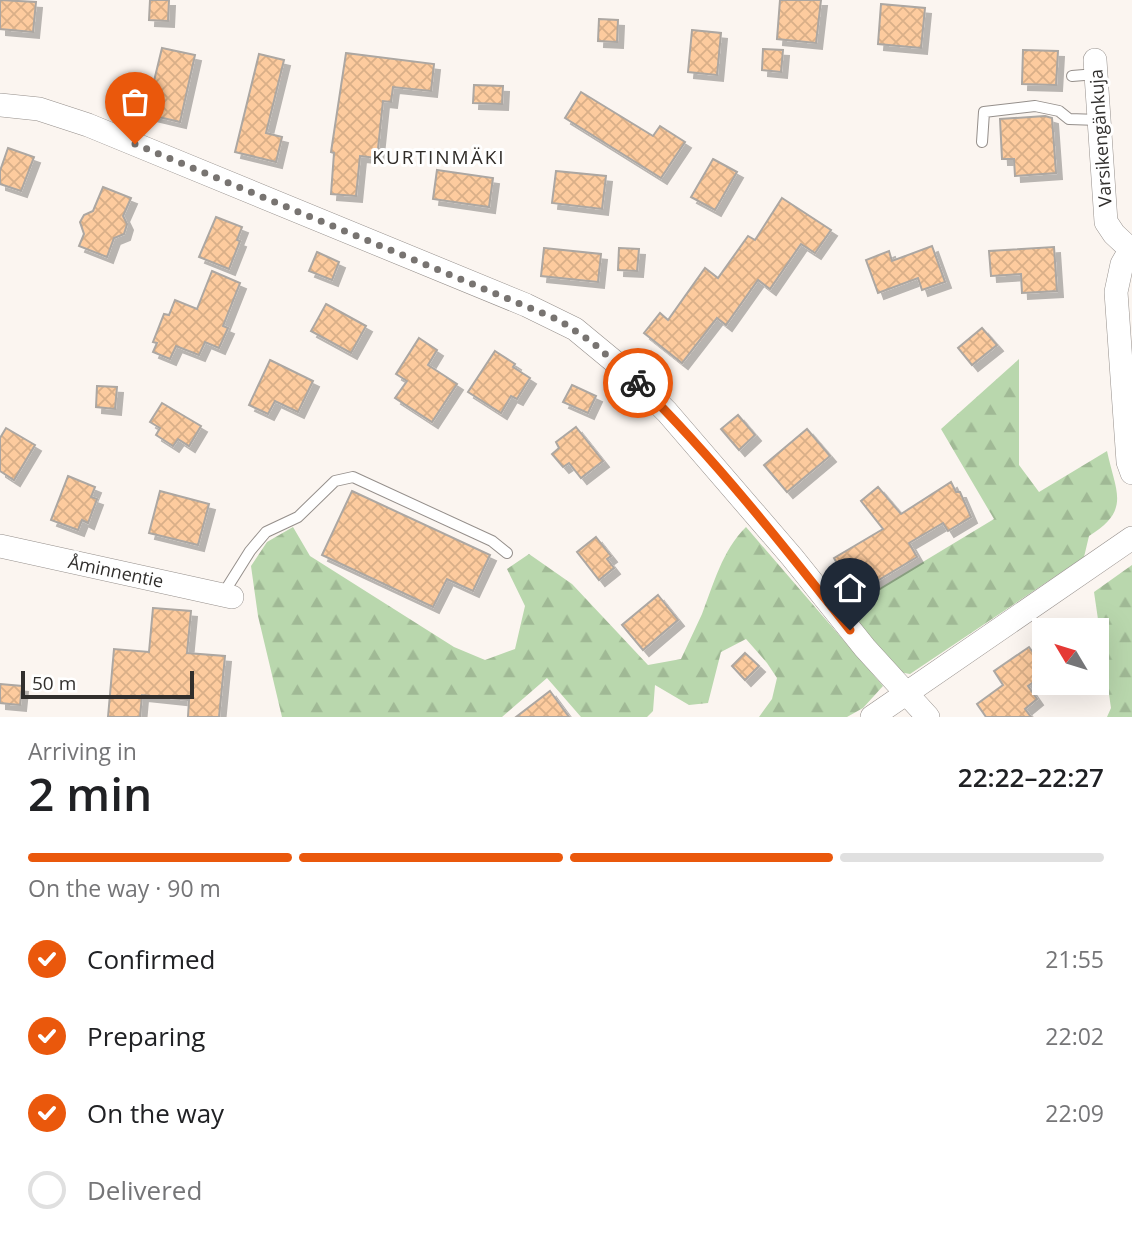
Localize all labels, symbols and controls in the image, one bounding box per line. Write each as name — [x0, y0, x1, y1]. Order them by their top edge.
street label: Varsikengänkuja — [1083, 68, 1117, 208]
pin — [105, 72, 165, 144]
icon: bag — [116, 83, 154, 121]
district label: KURTINMÄKI — [372, 144, 506, 170]
courier — [603, 348, 673, 418]
icon: bike — [619, 364, 657, 402]
street label: Åminnentie — [66, 549, 166, 593]
pin — [820, 558, 880, 630]
icon: home — [831, 569, 869, 607]
north arrow — [1032, 618, 1110, 695]
map controls — [1032, 618, 1109, 695]
scale bar — [21, 668, 194, 700]
text: 50 m — [32, 670, 76, 696]
text: Arriving in — [28, 735, 137, 767]
text: 22:22–22:27 — [958, 759, 1104, 795]
text: 2 min — [28, 762, 152, 824]
text: On the way · 90 m — [28, 872, 221, 904]
icon: check — [28, 940, 66, 978]
text: Confirmed — [87, 941, 215, 977]
text: 21:55 — [1045, 943, 1104, 975]
icon: check — [28, 1017, 66, 1055]
text: Preparing — [87, 1018, 205, 1054]
text: 22:02 — [1045, 1020, 1104, 1052]
icon: check — [28, 1094, 66, 1132]
text: On the way — [87, 1095, 224, 1131]
text: 22:09 — [1045, 1097, 1104, 1129]
text: Delivered — [87, 1172, 202, 1208]

